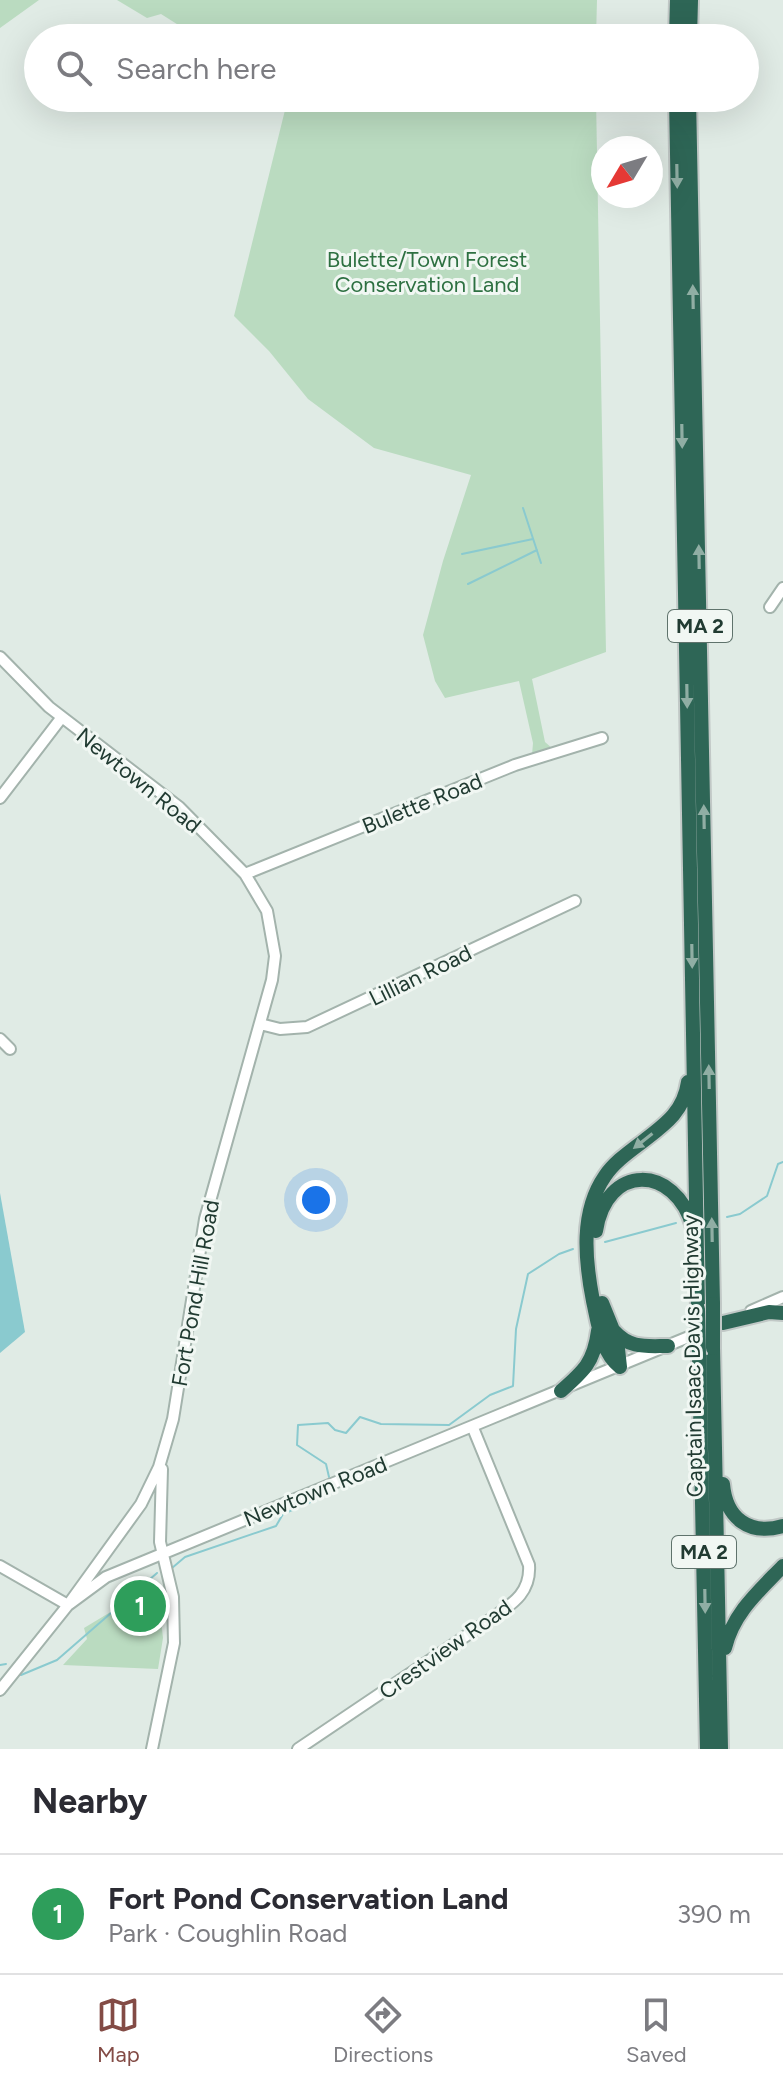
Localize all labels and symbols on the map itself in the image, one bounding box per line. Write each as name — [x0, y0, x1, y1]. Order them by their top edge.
north arrow — [591, 136, 663, 208]
one-way arrow — [671, 164, 683, 189]
park label: Bulette/Town Forest Conservation Land — [327, 246, 527, 298]
one-way arrow — [687, 284, 700, 309]
one-way arrow — [676, 424, 689, 449]
one-way arrow — [693, 544, 705, 569]
road number: MA 2 — [668, 610, 732, 642]
one-way arrow — [681, 684, 694, 709]
street label: Newtown Road — [71, 722, 206, 839]
street label: Bulette Road — [358, 767, 486, 840]
one-way arrow — [697, 804, 710, 829]
street label: Lillian Road — [364, 939, 476, 1012]
one-way arrow — [686, 944, 698, 969]
one-way arrow — [702, 1064, 715, 1089]
one-way arrow — [633, 1133, 653, 1149]
your location — [296, 1180, 336, 1220]
street label: Fort Pond Hill Road — [166, 1198, 225, 1389]
street label: Captain Isaac Davis Highway — [677, 1214, 708, 1498]
one-way arrow — [705, 1217, 718, 1242]
street label: Newtown Road — [240, 1450, 391, 1533]
road number: MA 2 — [672, 1536, 736, 1568]
pin: 1 — [114, 1576, 166, 1636]
one-way arrow — [699, 1589, 711, 1614]
street label: Crestview Road — [374, 1594, 517, 1705]

